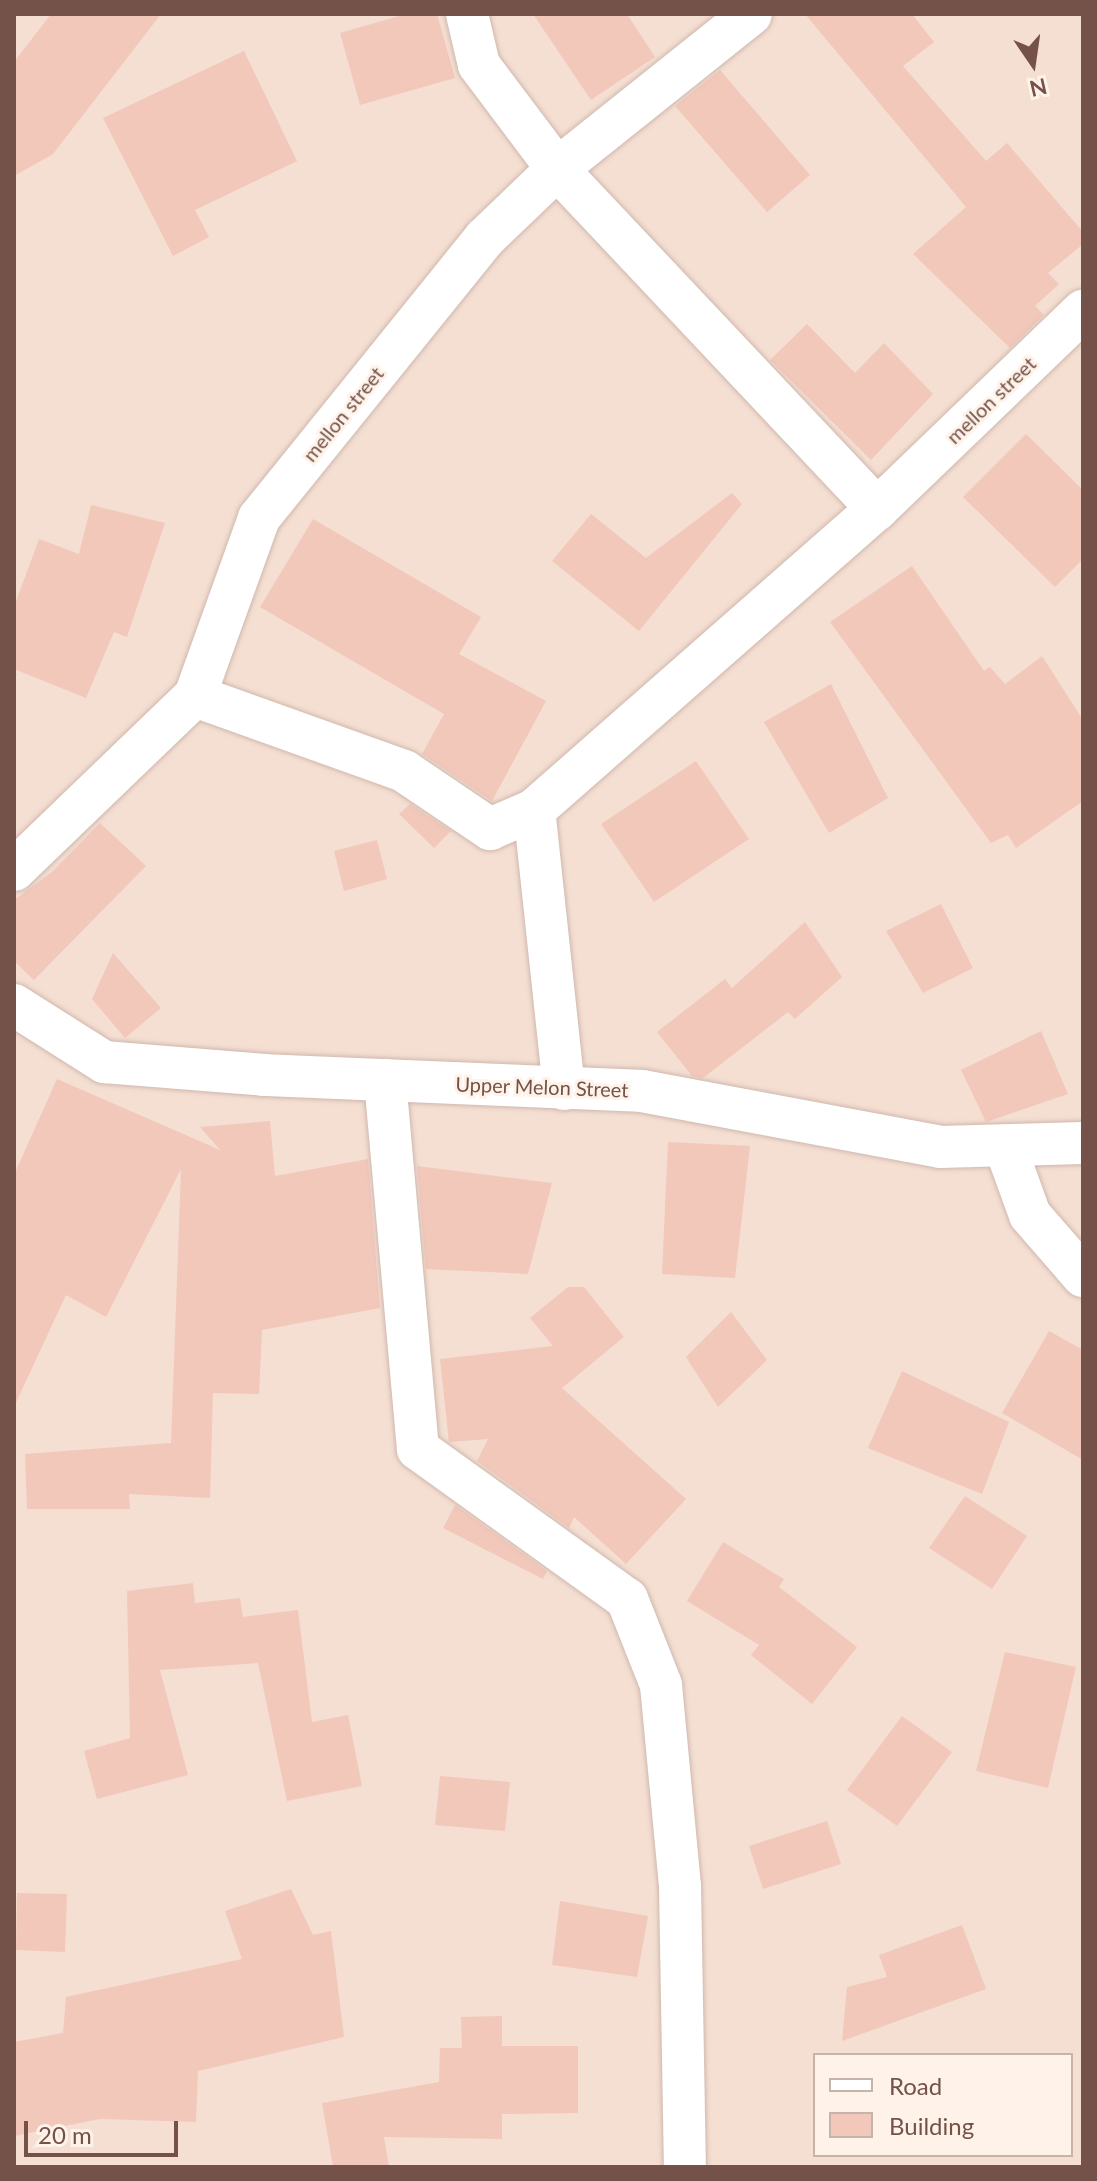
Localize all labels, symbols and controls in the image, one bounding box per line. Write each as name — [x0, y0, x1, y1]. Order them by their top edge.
north arrow — [993, 24, 1073, 104]
text: N — [1027, 73, 1050, 103]
street label: mellon street — [941, 351, 1041, 449]
street label: mellon street — [297, 362, 389, 466]
street label: Upper Melon Street — [455, 1072, 629, 1102]
legend — [813, 2053, 1073, 2157]
text: Road — [889, 2071, 942, 2100]
scale bar — [28, 2105, 182, 2155]
text: Building — [889, 2111, 974, 2140]
text: 20 m — [38, 2120, 92, 2149]

